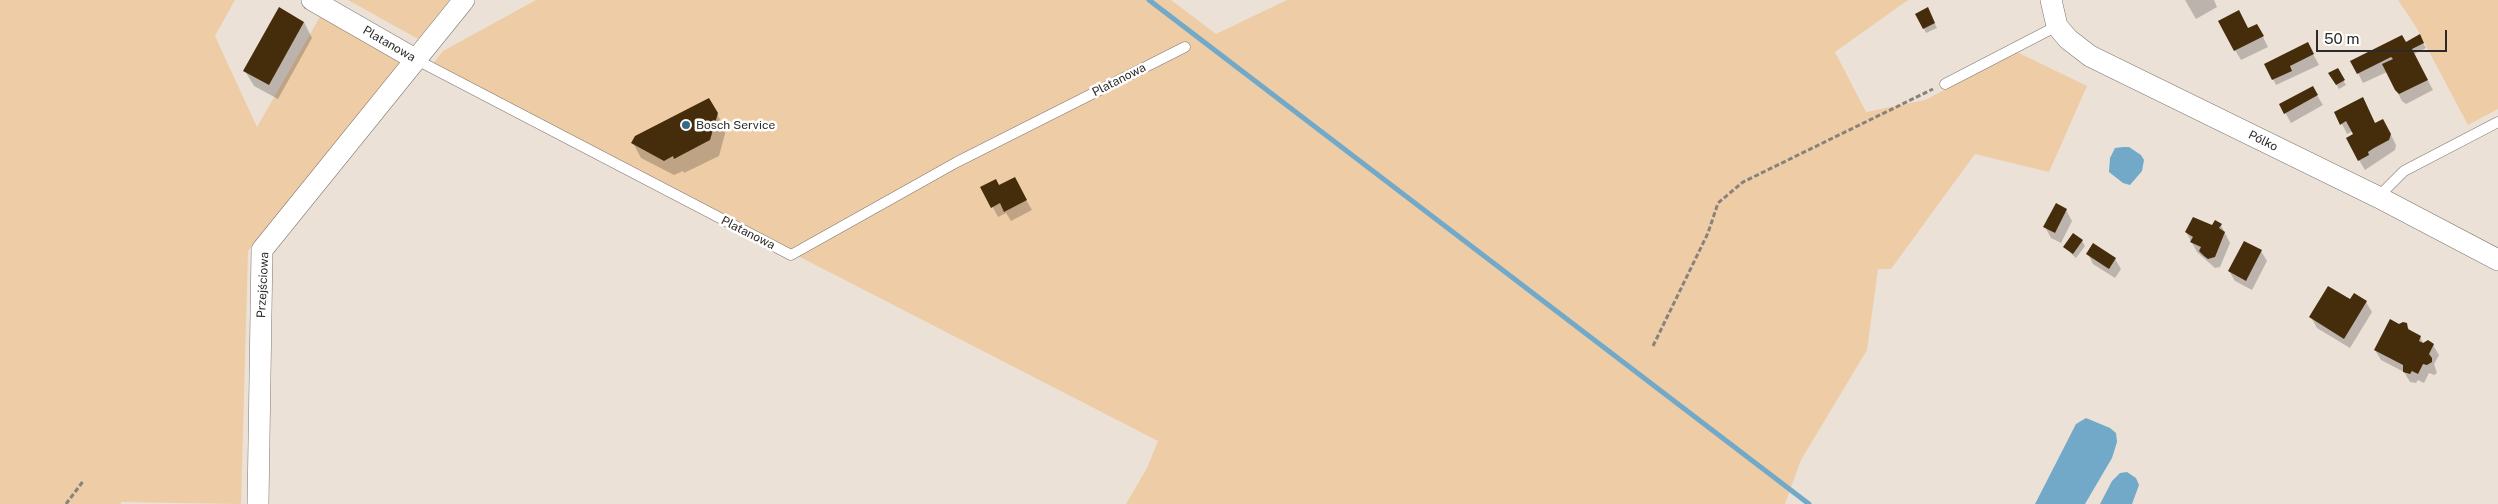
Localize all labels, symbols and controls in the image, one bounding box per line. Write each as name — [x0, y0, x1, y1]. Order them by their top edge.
scale bar — [2318, 20, 2449, 52]
street label: Platanowa — [360, 23, 418, 65]
text: 50 m — [2324, 30, 2359, 47]
street label: Platanowa — [1090, 60, 1148, 100]
place label: Bosch Service — [696, 118, 775, 132]
marker: Bosch Service — [680, 119, 692, 131]
street label: Pólko — [2246, 128, 2280, 154]
street label: Platanowa — [719, 213, 777, 253]
street label: Przejściowa — [254, 252, 272, 318]

